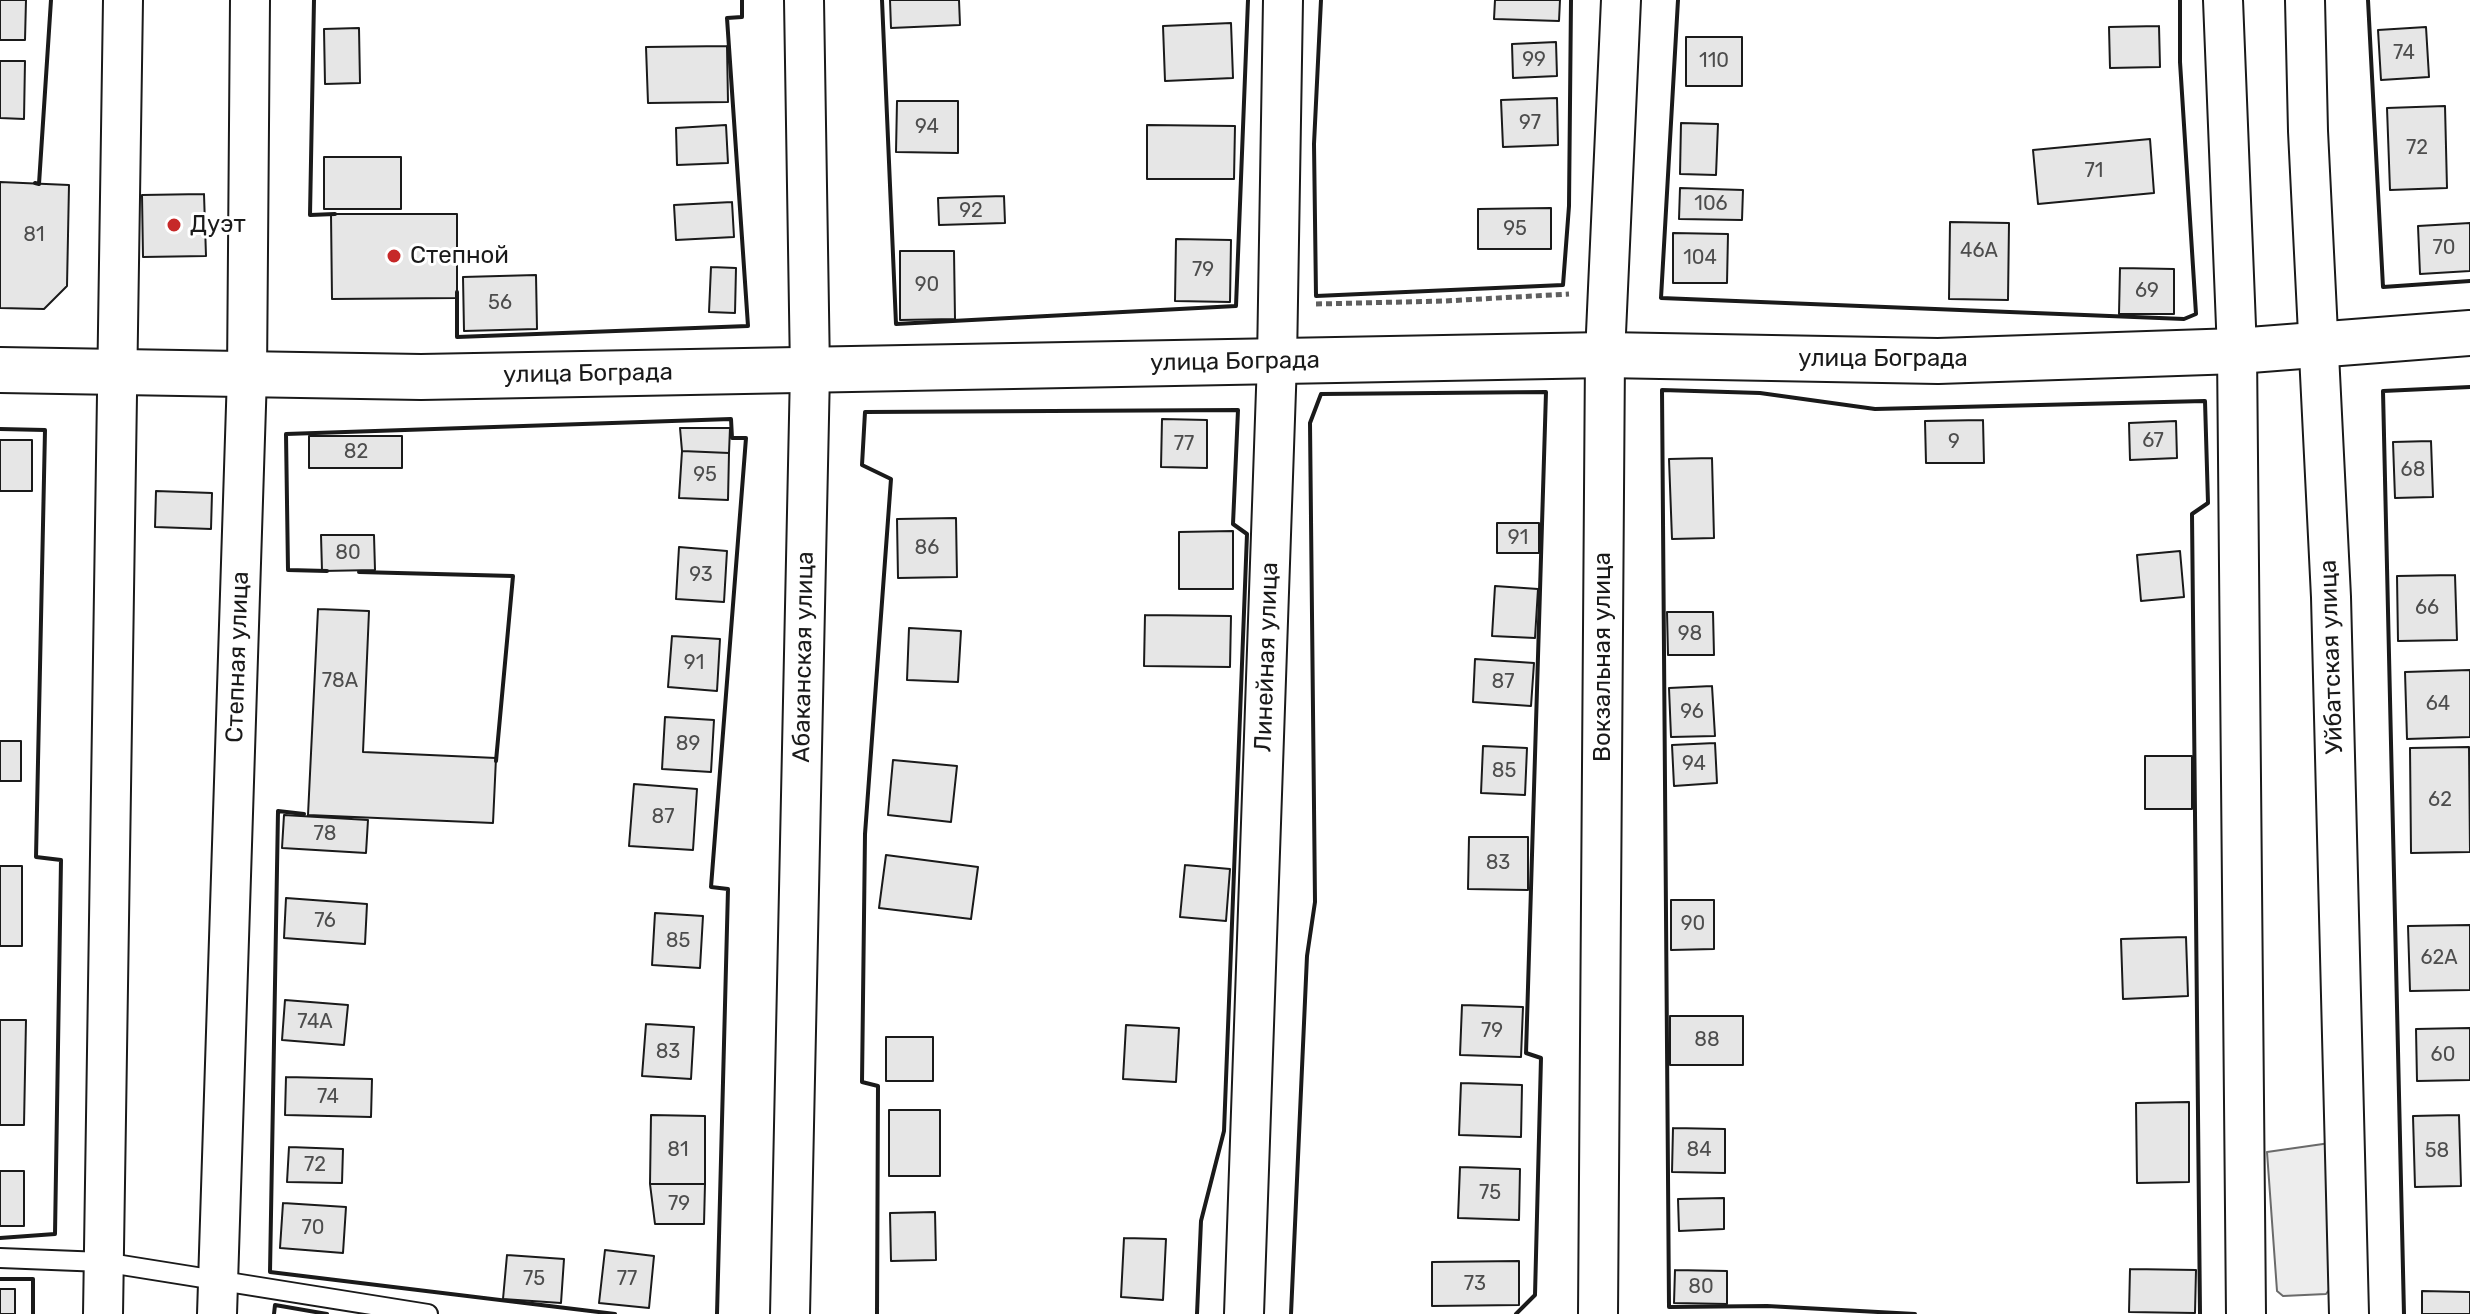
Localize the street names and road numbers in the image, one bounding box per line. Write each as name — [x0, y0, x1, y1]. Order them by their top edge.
street label: улица Бограда — [1798, 345, 1968, 373]
street label: улица Бограда — [1150, 346, 1320, 378]
street label: улица Бограда — [503, 358, 673, 390]
street label: Абаканская улица — [788, 551, 820, 763]
street label: Вокзальная улица — [1589, 552, 1617, 762]
street label: Уйбатская улица — [2314, 559, 2350, 755]
street label: Линейная улица — [1249, 562, 1285, 752]
street label: Степная улица — [221, 571, 255, 743]

